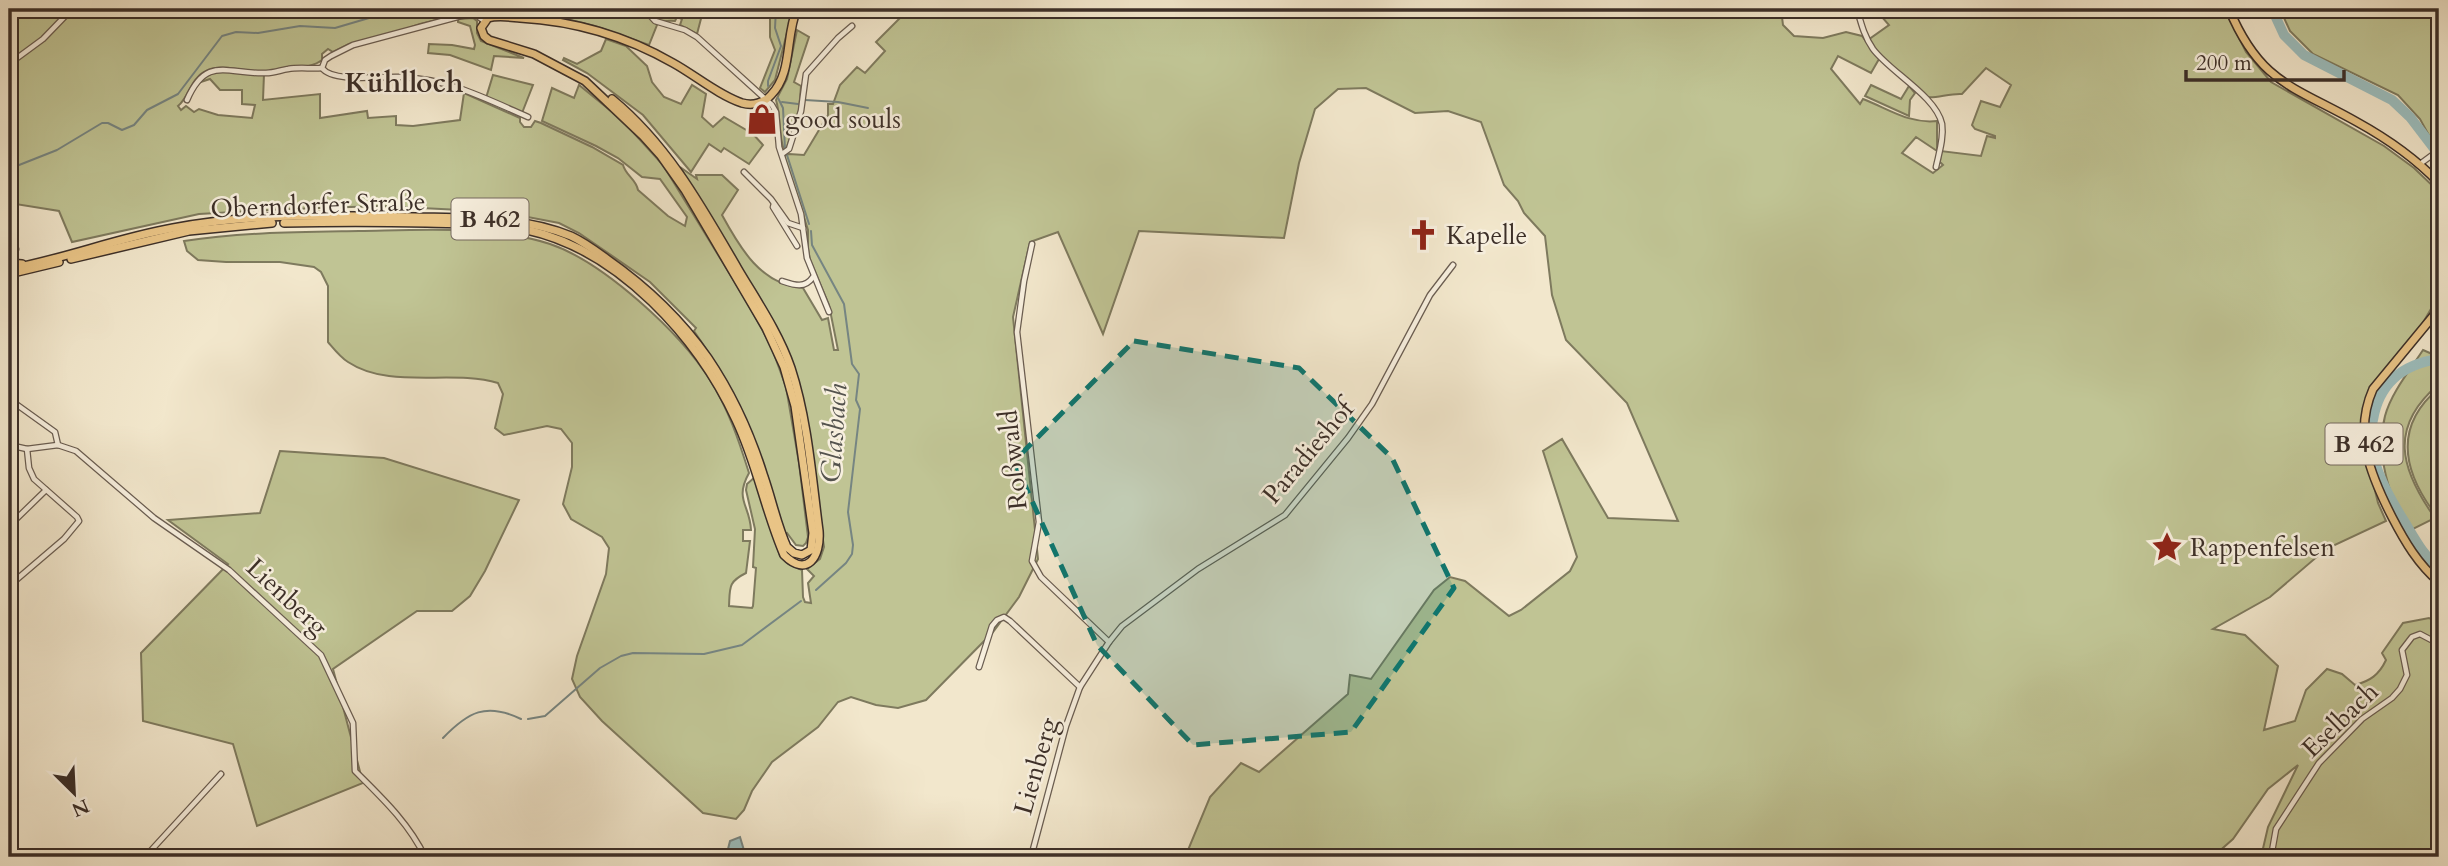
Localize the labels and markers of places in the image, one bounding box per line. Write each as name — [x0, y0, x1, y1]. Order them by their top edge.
shop icon: good souls — [745, 102, 779, 136]
place label: good souls — [785, 102, 901, 137]
church icon: Kapelle — [1406, 218, 1440, 252]
place label: Kapelle — [1446, 218, 1527, 253]
place icon: Rappenfelsen — [2150, 530, 2184, 564]
place label: Rappenfelsen — [2190, 530, 2335, 565]

